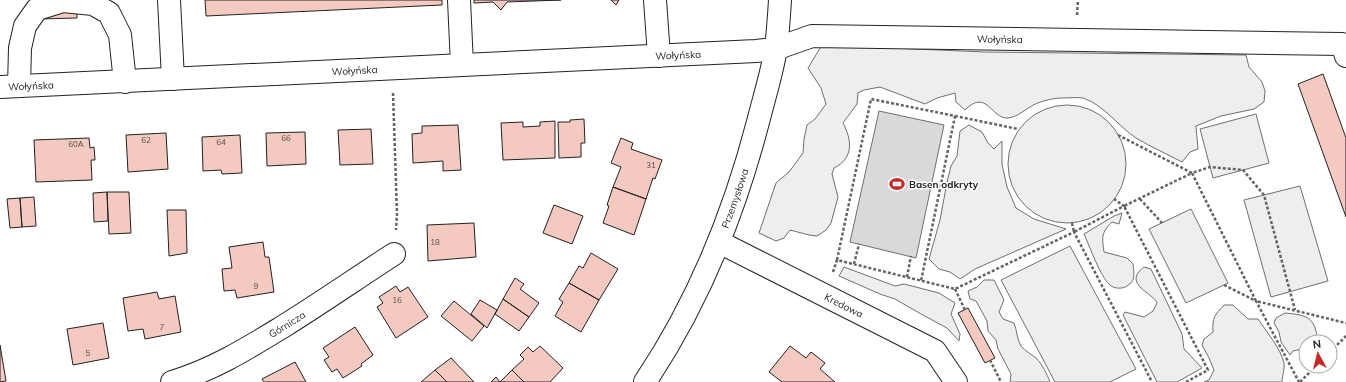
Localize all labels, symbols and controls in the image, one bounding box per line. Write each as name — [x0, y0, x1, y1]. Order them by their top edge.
street label: Wołyńska — [977, 32, 1023, 46]
street label: Wołyńska — [655, 47, 701, 62]
street label: Wołyńska — [331, 63, 378, 78]
street label: Wołyńska — [8, 78, 54, 93]
house number: 66 — [281, 133, 291, 143]
house number: 62 — [141, 135, 151, 145]
house number: 64 — [216, 137, 226, 147]
house number: 60A — [68, 139, 84, 149]
house number: 31 — [646, 160, 656, 170]
street label: Przemysłowa — [718, 167, 751, 230]
sports icon: Basen odkryty — [888, 175, 906, 193]
place label: Basen odkryty — [909, 178, 979, 191]
house number: 18 — [430, 237, 440, 247]
house number: 9 — [254, 281, 259, 291]
street label: Kredowa — [822, 290, 865, 320]
house number: 16 — [392, 295, 402, 305]
street label: Górnicza — [266, 308, 308, 340]
house number: 7 — [160, 322, 165, 332]
north arrow — [1298, 334, 1338, 374]
text: N — [1312, 337, 1322, 352]
house number: 5 — [86, 348, 91, 358]

